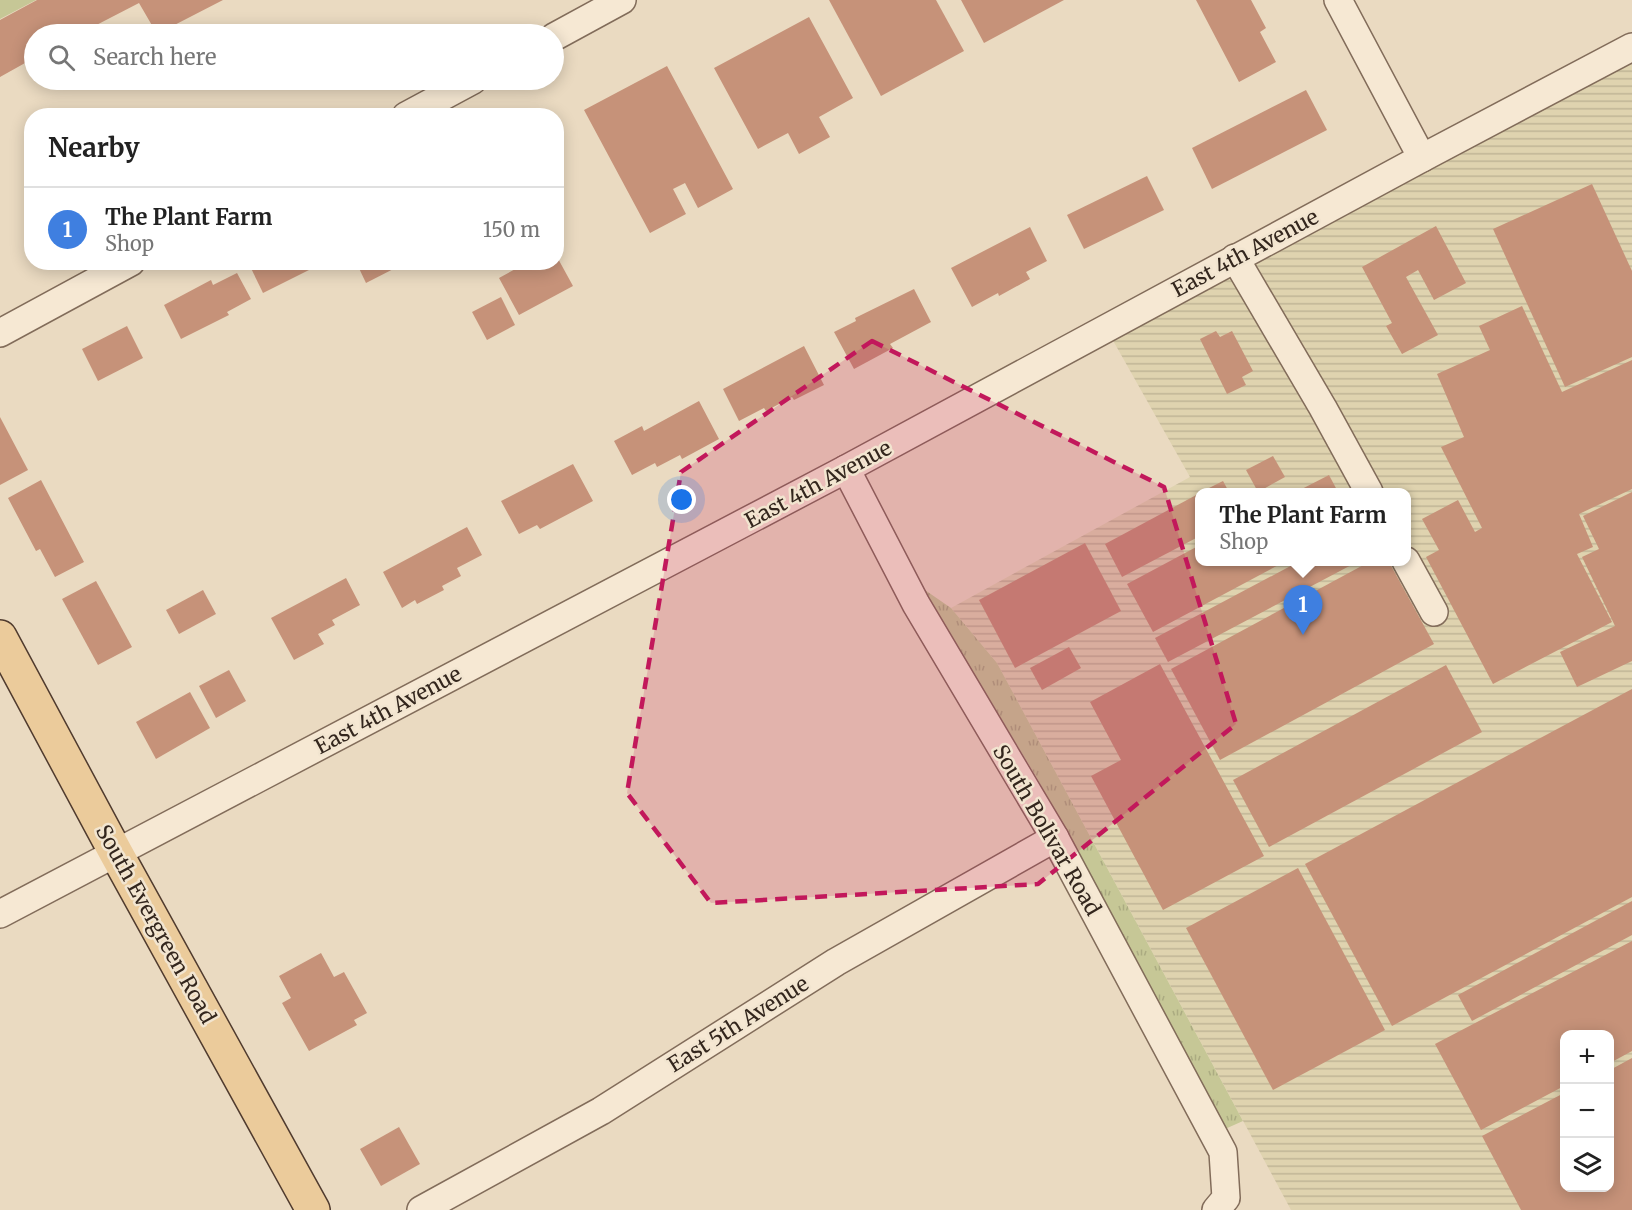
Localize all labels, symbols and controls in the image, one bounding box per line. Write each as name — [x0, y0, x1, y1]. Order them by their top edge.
search box — [24, 24, 564, 90]
icon: search — [45, 41, 78, 74]
text: Search here — [93, 43, 216, 71]
text: Nearby — [48, 131, 140, 164]
text: The Plant Farm — [105, 203, 273, 231]
street label: East 4th Avenue — [1167, 203, 1323, 303]
text: 1 — [63, 217, 72, 242]
text: 150 m — [483, 217, 540, 242]
text: Shop — [105, 231, 154, 256]
street label: East 4th Avenue — [740, 434, 896, 534]
your location — [667, 485, 696, 514]
popup — [1195, 488, 1411, 566]
text: The Plant Farm — [1219, 501, 1387, 529]
text: Shop — [1219, 529, 1268, 554]
pin: 1 — [1284, 586, 1322, 635]
street label: East 4th Avenue — [310, 660, 466, 760]
street label: South Bolivar Road — [987, 740, 1107, 921]
street label: South Evergreen Road — [90, 820, 222, 1028]
street label: East 5th Avenue — [663, 970, 813, 1078]
map controls — [1560, 1030, 1614, 1192]
button: + — [1560, 1030, 1614, 1084]
button: − — [1560, 1084, 1614, 1138]
button: layers — [1560, 1138, 1614, 1192]

